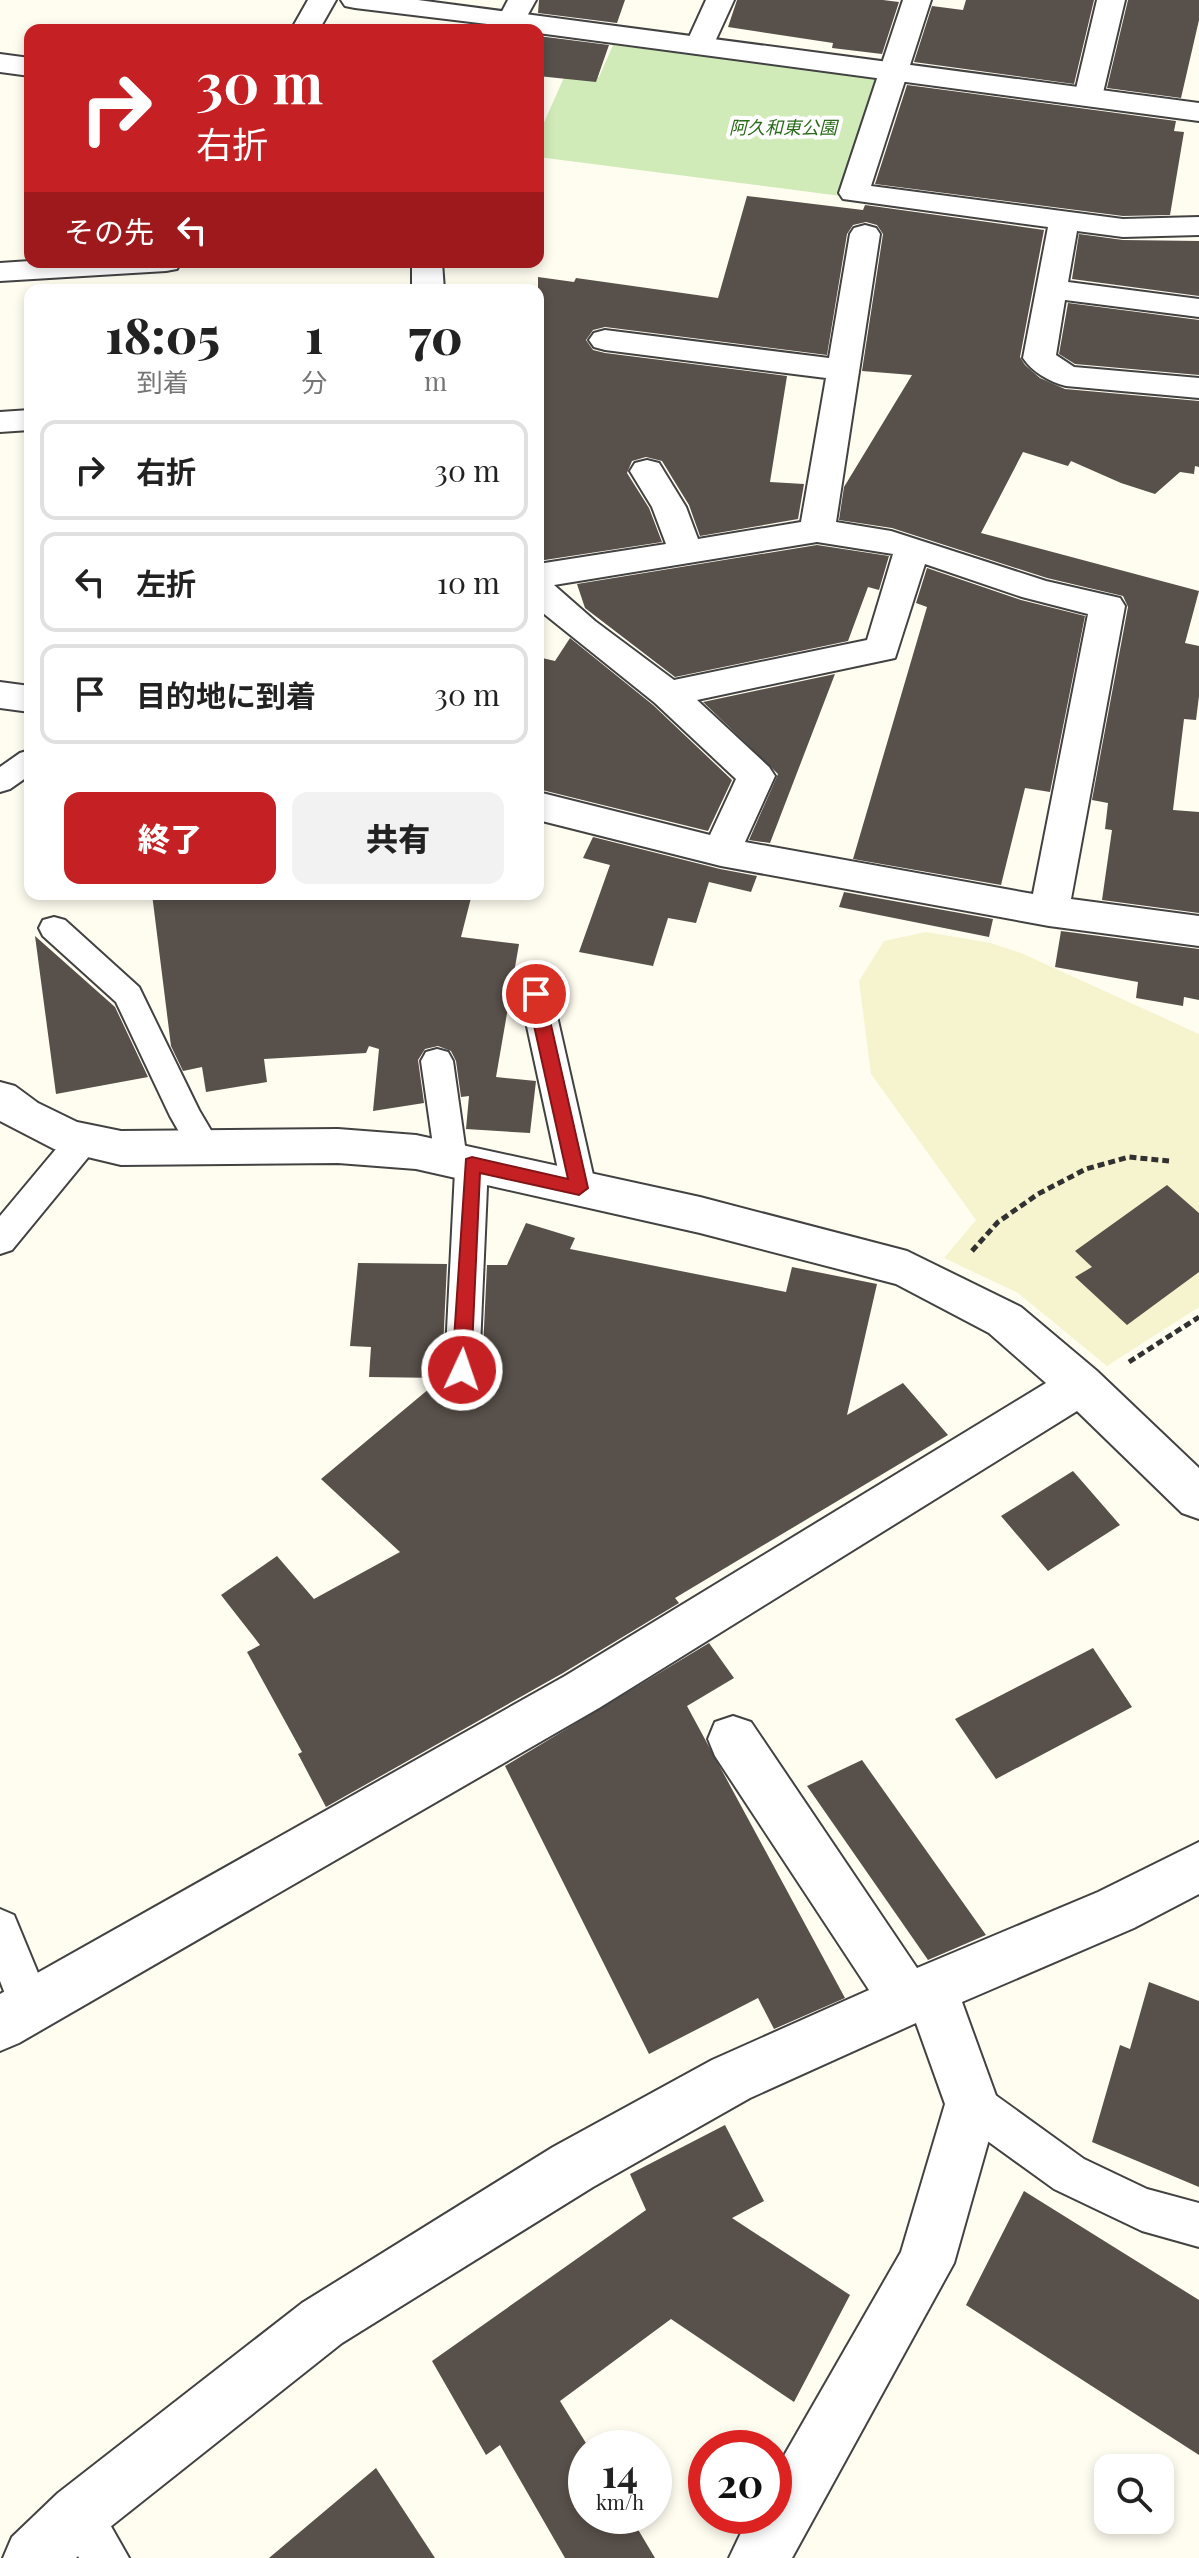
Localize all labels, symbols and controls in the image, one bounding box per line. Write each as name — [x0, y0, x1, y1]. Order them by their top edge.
text: 30 m — [196, 44, 323, 119]
icon: right — [64, 56, 168, 160]
park label: 阿久和東公園 — [729, 115, 840, 139]
text: 右折 — [196, 119, 268, 167]
icon: left — [170, 208, 214, 252]
text: その先 — [64, 211, 154, 251]
text: 18:05 — [105, 302, 220, 366]
text: 1 — [305, 302, 324, 366]
text: 70 — [408, 303, 463, 367]
text: m — [424, 363, 447, 398]
text: 到着 — [137, 364, 189, 399]
text: 分 — [301, 364, 327, 399]
icon: right — [68, 448, 112, 492]
text: 30 m — [434, 450, 500, 490]
text: 右折 — [136, 451, 196, 491]
icon: left — [68, 560, 112, 604]
text: 10 m — [437, 562, 500, 602]
text: 左折 — [136, 563, 196, 603]
icon: arrive — [68, 672, 112, 716]
text: 30 m — [434, 674, 500, 714]
text: 目的地に到着 — [136, 675, 316, 715]
button: 終了 — [64, 792, 276, 884]
button: 共有 — [292, 792, 504, 884]
pin — [502, 960, 570, 1028]
icon: arrive — [514, 972, 558, 1016]
position arrow — [420, 1328, 504, 1412]
speed limit sign: 20 — [688, 2430, 792, 2534]
text: 14 — [602, 2445, 638, 2498]
map controls — [1094, 2454, 1174, 2534]
button: search — [1094, 2454, 1174, 2534]
text: km/h — [596, 2488, 644, 2515]

